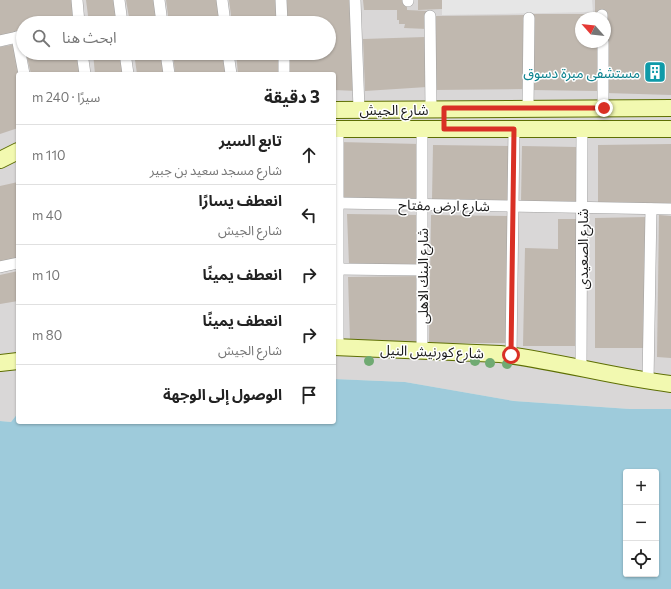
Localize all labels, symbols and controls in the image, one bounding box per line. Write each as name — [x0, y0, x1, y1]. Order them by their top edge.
north arrow — [575, 12, 611, 48]
search box — [16, 16, 336, 60]
icon: search — [30, 27, 52, 49]
text: ابحث هنا — [62, 28, 117, 46]
building icon: مستشفى مبرة دسوق — [642, 59, 668, 85]
place label: مستشفى مبرة دسوق — [523, 64, 640, 82]
text: 3 دقيقة — [264, 86, 320, 107]
text: سيرًا · 240 m — [32, 89, 100, 105]
route end — [595, 99, 613, 117]
street label: شارع الجيش — [360, 101, 428, 121]
text: تابع السير — [219, 131, 282, 149]
icon: ahead — [298, 144, 320, 166]
text: 110 m — [32, 147, 65, 163]
text: شارع مسجد سعيد بن جبير — [150, 162, 282, 178]
text: انعطف يسارًا — [199, 191, 282, 209]
street label: شارع ارض مفتاح — [398, 196, 490, 217]
icon: left — [298, 204, 320, 226]
text: 40 m — [32, 207, 62, 223]
street label: شارع الصعيدى — [574, 209, 594, 289]
text: شارع الجيش — [218, 222, 282, 238]
street label: شارع البنك الاهلى — [414, 228, 434, 324]
icon: right — [298, 264, 320, 286]
text: انعطف يمينًا — [202, 265, 282, 283]
text: 10 m — [32, 267, 60, 283]
text: انعطف يمينًا — [202, 311, 282, 329]
icon: right — [298, 324, 320, 346]
text: 80 m — [32, 327, 62, 343]
street label: شارع كورنيش النيل — [380, 341, 484, 364]
text: شارع الجيش — [218, 342, 282, 358]
route start — [502, 346, 520, 364]
icon: arrive — [298, 384, 320, 406]
text: الوصول إلى الوجهة — [163, 385, 282, 403]
map controls — [623, 469, 659, 577]
button: + — [623, 469, 659, 505]
button: − — [623, 505, 659, 541]
button: locate — [623, 541, 659, 577]

